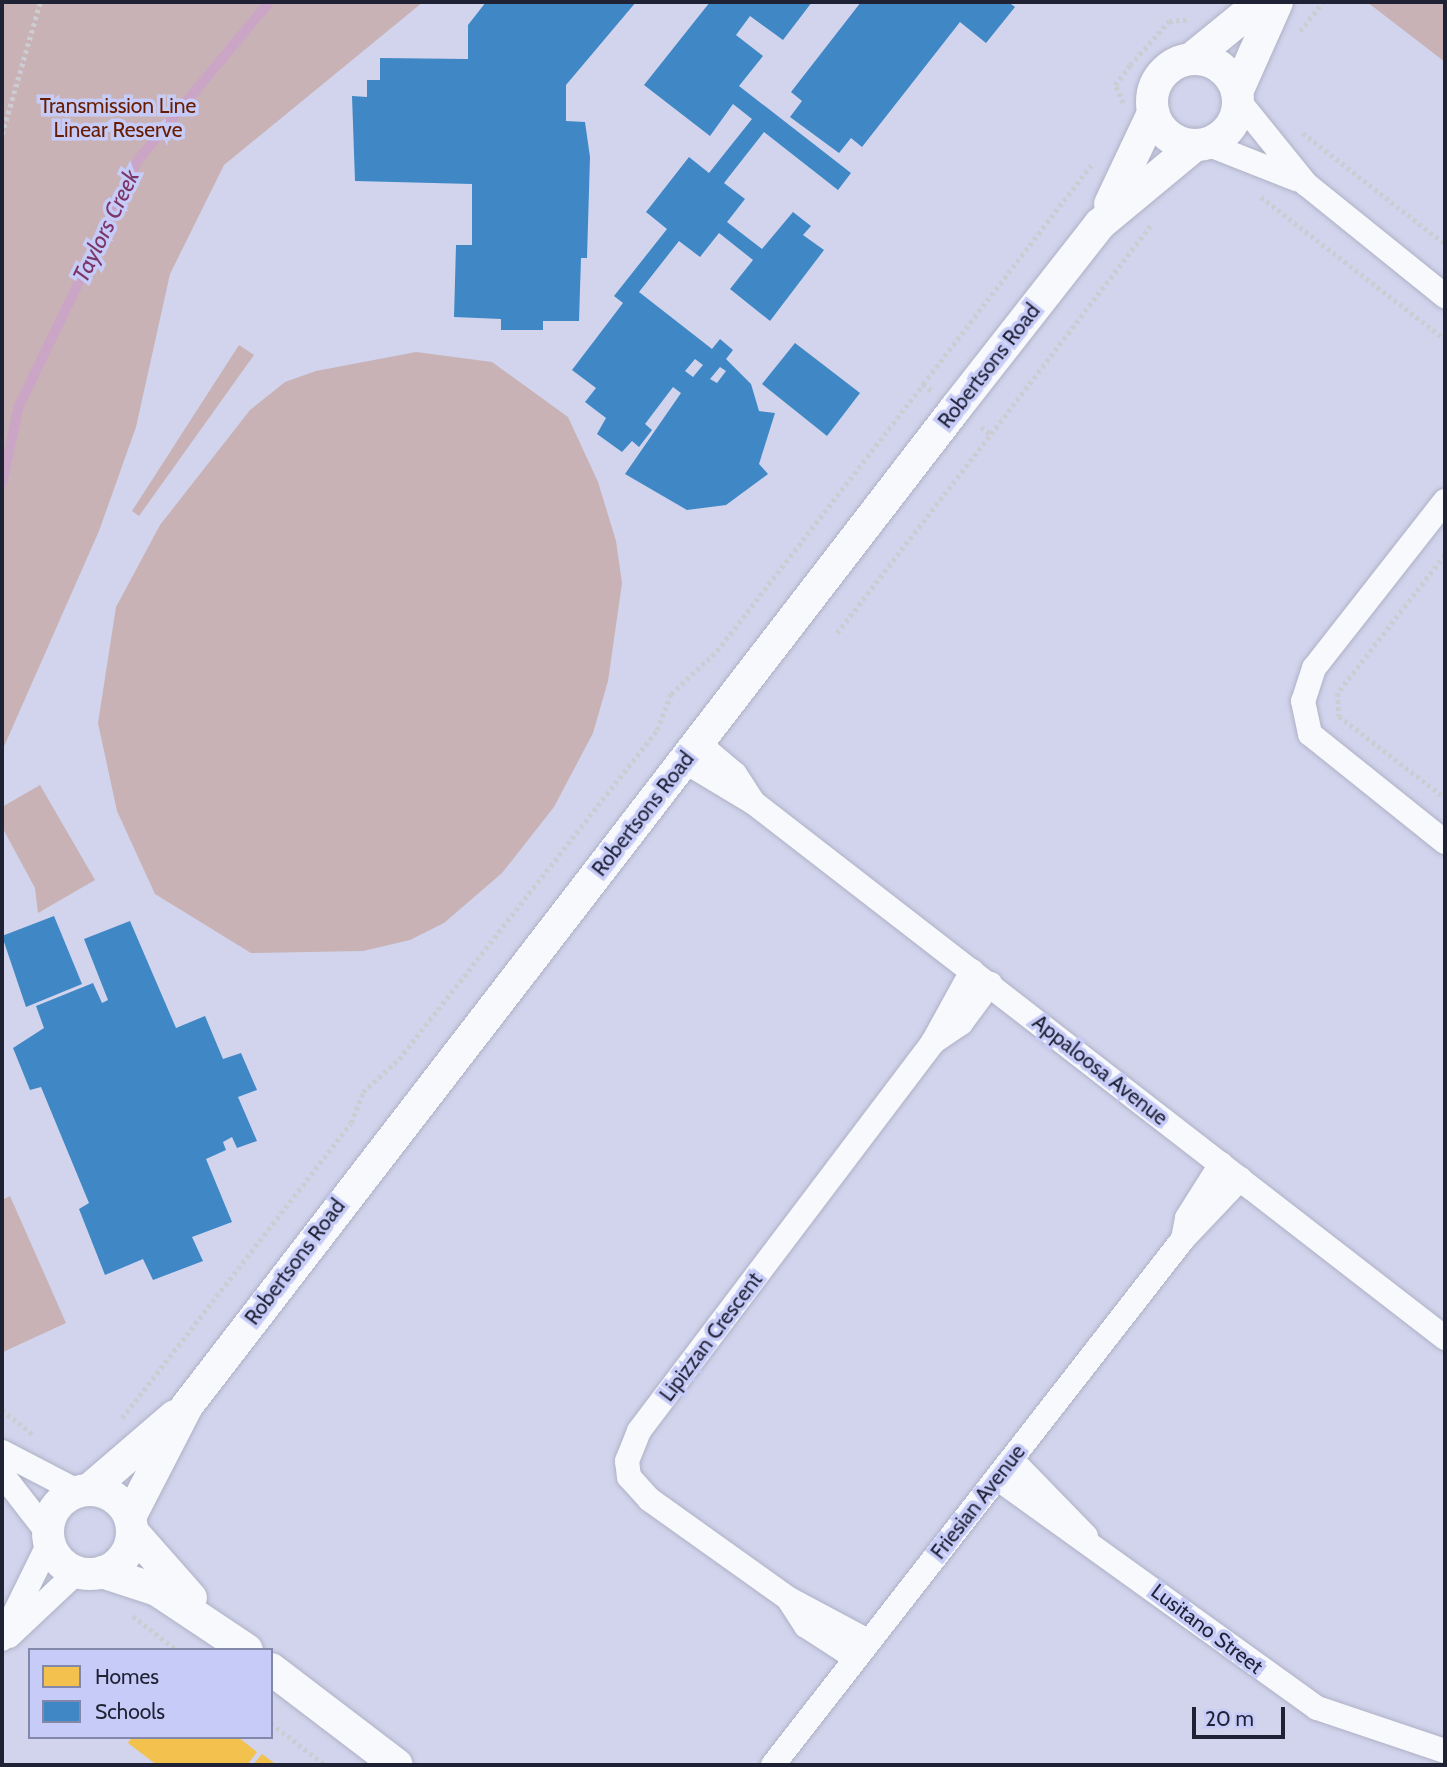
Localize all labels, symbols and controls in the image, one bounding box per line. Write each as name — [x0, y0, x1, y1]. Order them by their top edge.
park label: Transmission Line Linear Reserve — [40, 93, 196, 143]
water label: Taylors Creek — [67, 165, 145, 287]
street label: Robertsons Road — [933, 299, 1045, 433]
street label: Robertsons Road — [587, 747, 699, 881]
street label: Appaloosa Avenue — [1027, 1009, 1173, 1131]
street label: Robertsons Road — [240, 1194, 350, 1330]
street label: Lipizzan Crescent — [654, 1268, 768, 1406]
street label: Friesian Avenue — [926, 1440, 1030, 1564]
street label: Lusitano Street — [1146, 1579, 1268, 1679]
legend — [28, 1648, 273, 1739]
text: Homes — [95, 1664, 159, 1689]
scale bar — [1195, 1694, 1288, 1738]
text: Schools — [95, 1699, 165, 1724]
text: 20 m — [1205, 1706, 1254, 1731]

